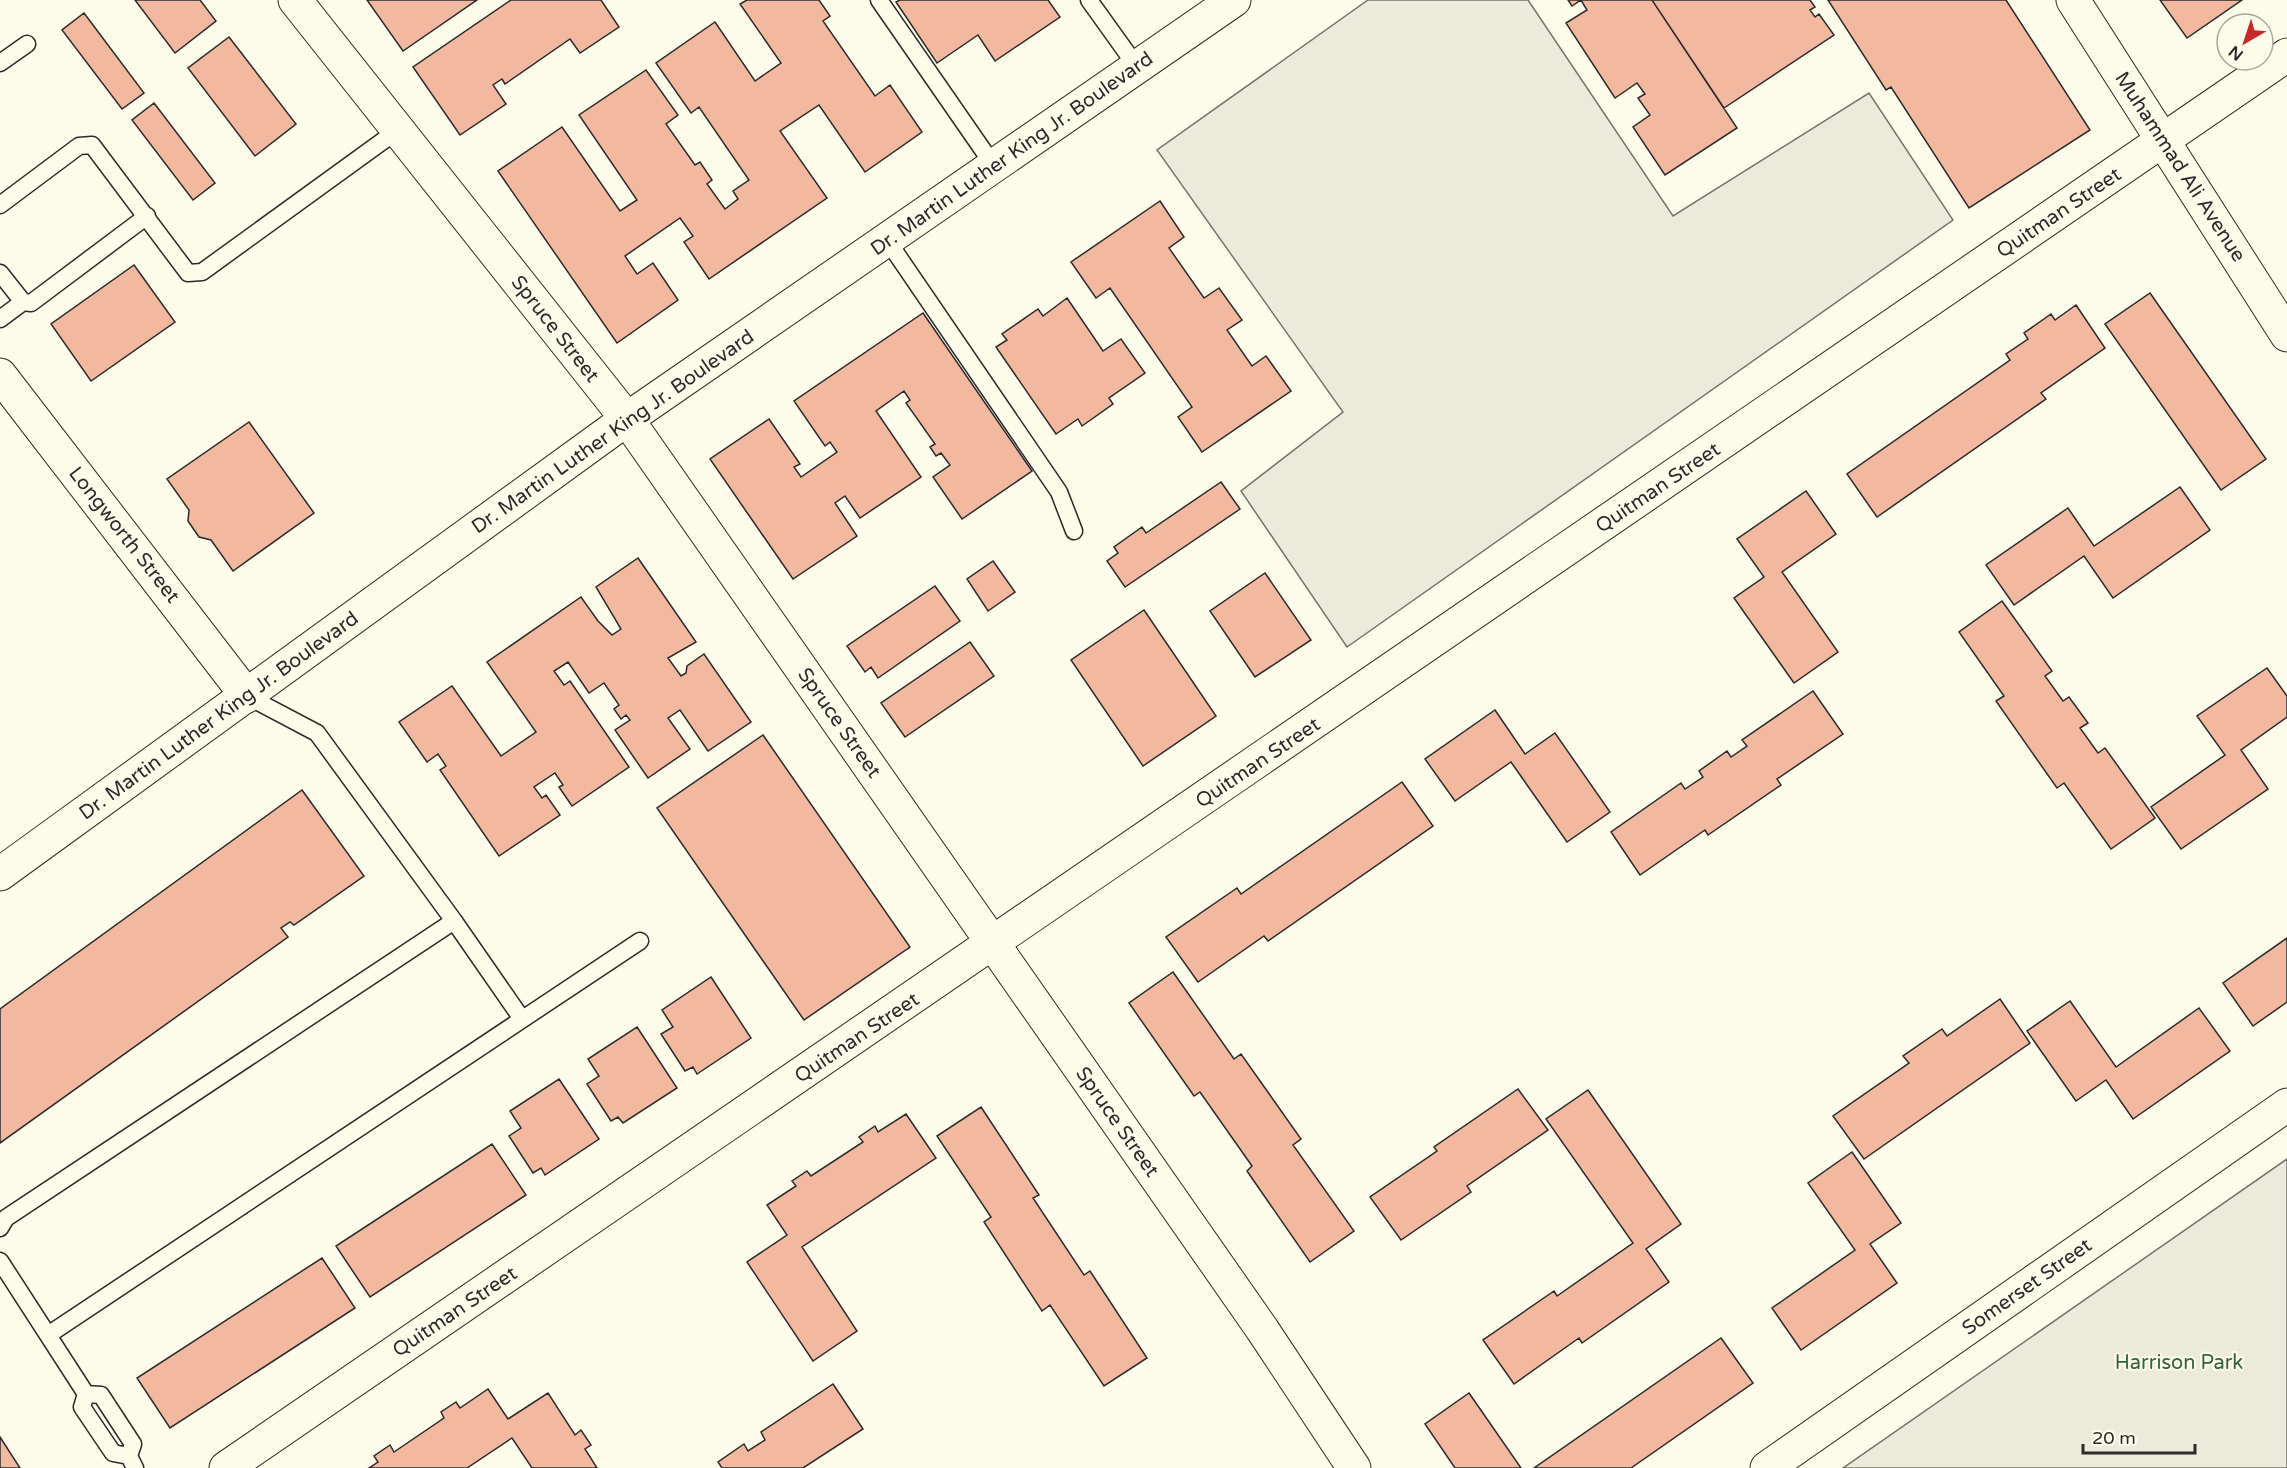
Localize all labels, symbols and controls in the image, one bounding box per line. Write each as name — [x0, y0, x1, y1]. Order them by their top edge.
north arrow — [2215, 12, 2275, 72]
text: N — [2225, 41, 2247, 65]
street label: Dr. Martin Luther King Jr. Boulevard — [866, 47, 1158, 261]
street label: Muhammad Ali Avenue — [2109, 67, 2251, 267]
street label: Quitman Street — [1992, 162, 2126, 263]
street label: Spruce Street — [506, 271, 604, 387]
street label: Dr. Martin Luther King Jr. Boulevard — [467, 325, 759, 539]
street label: Quitman Street — [1591, 437, 1725, 538]
street label: Longworth Street — [63, 462, 185, 608]
street label: Dr. Martin Luther King Jr. Boulevard — [75, 607, 363, 825]
street label: Spruce Street — [792, 663, 886, 783]
street label: Quitman Street — [1191, 712, 1325, 813]
street label: Quitman Street — [790, 987, 924, 1088]
street label: Spruce Street — [1070, 1062, 1164, 1182]
street label: Somerset Street — [1958, 1233, 2097, 1341]
street label: Quitman Street — [388, 1261, 522, 1362]
park label: Harrison Park — [2115, 1351, 2243, 1375]
scale bar — [2083, 1417, 2196, 1455]
text: 20 m — [2092, 1427, 2136, 1449]

